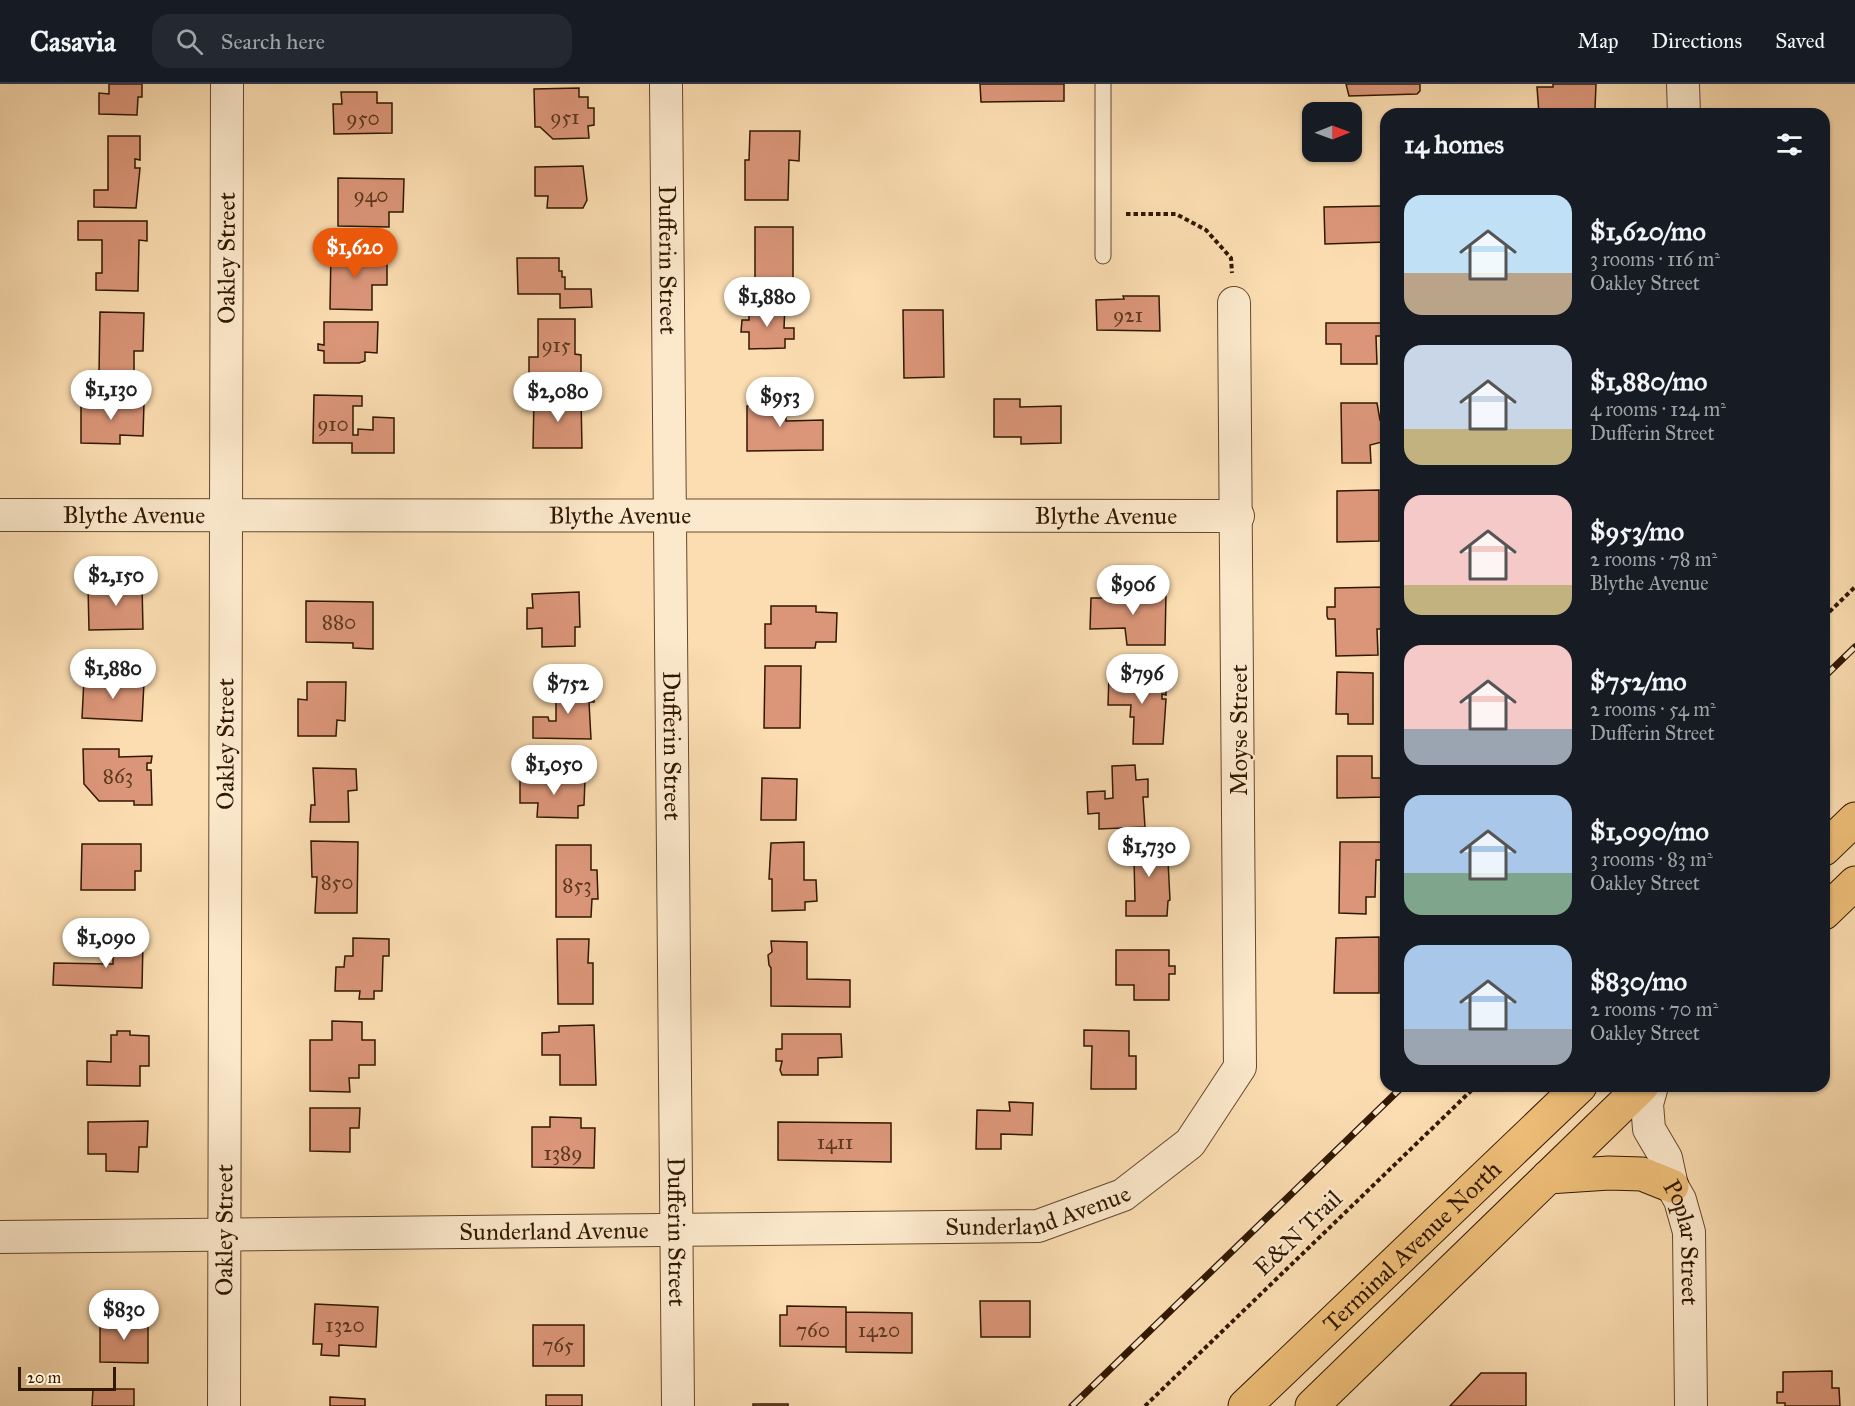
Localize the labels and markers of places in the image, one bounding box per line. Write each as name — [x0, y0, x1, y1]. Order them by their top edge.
pin: $1,620 — [306, 228, 404, 279]
pin: $1,880 — [718, 277, 816, 328]
pin: $1,130 — [62, 370, 160, 421]
pin: $2,080 — [509, 372, 607, 423]
pin: $953 — [744, 377, 816, 428]
pin: $2,150 — [67, 556, 165, 607]
pin: $906 — [1097, 565, 1169, 616]
pin: $1,880 — [64, 649, 162, 700]
pin: $796 — [1106, 654, 1178, 705]
pin: $752 — [532, 664, 604, 715]
pin: $1,050 — [505, 745, 603, 796]
pin: $1,730 — [1100, 827, 1198, 878]
pin: $1,090 — [57, 918, 155, 969]
pin: $830 — [88, 1290, 160, 1341]

